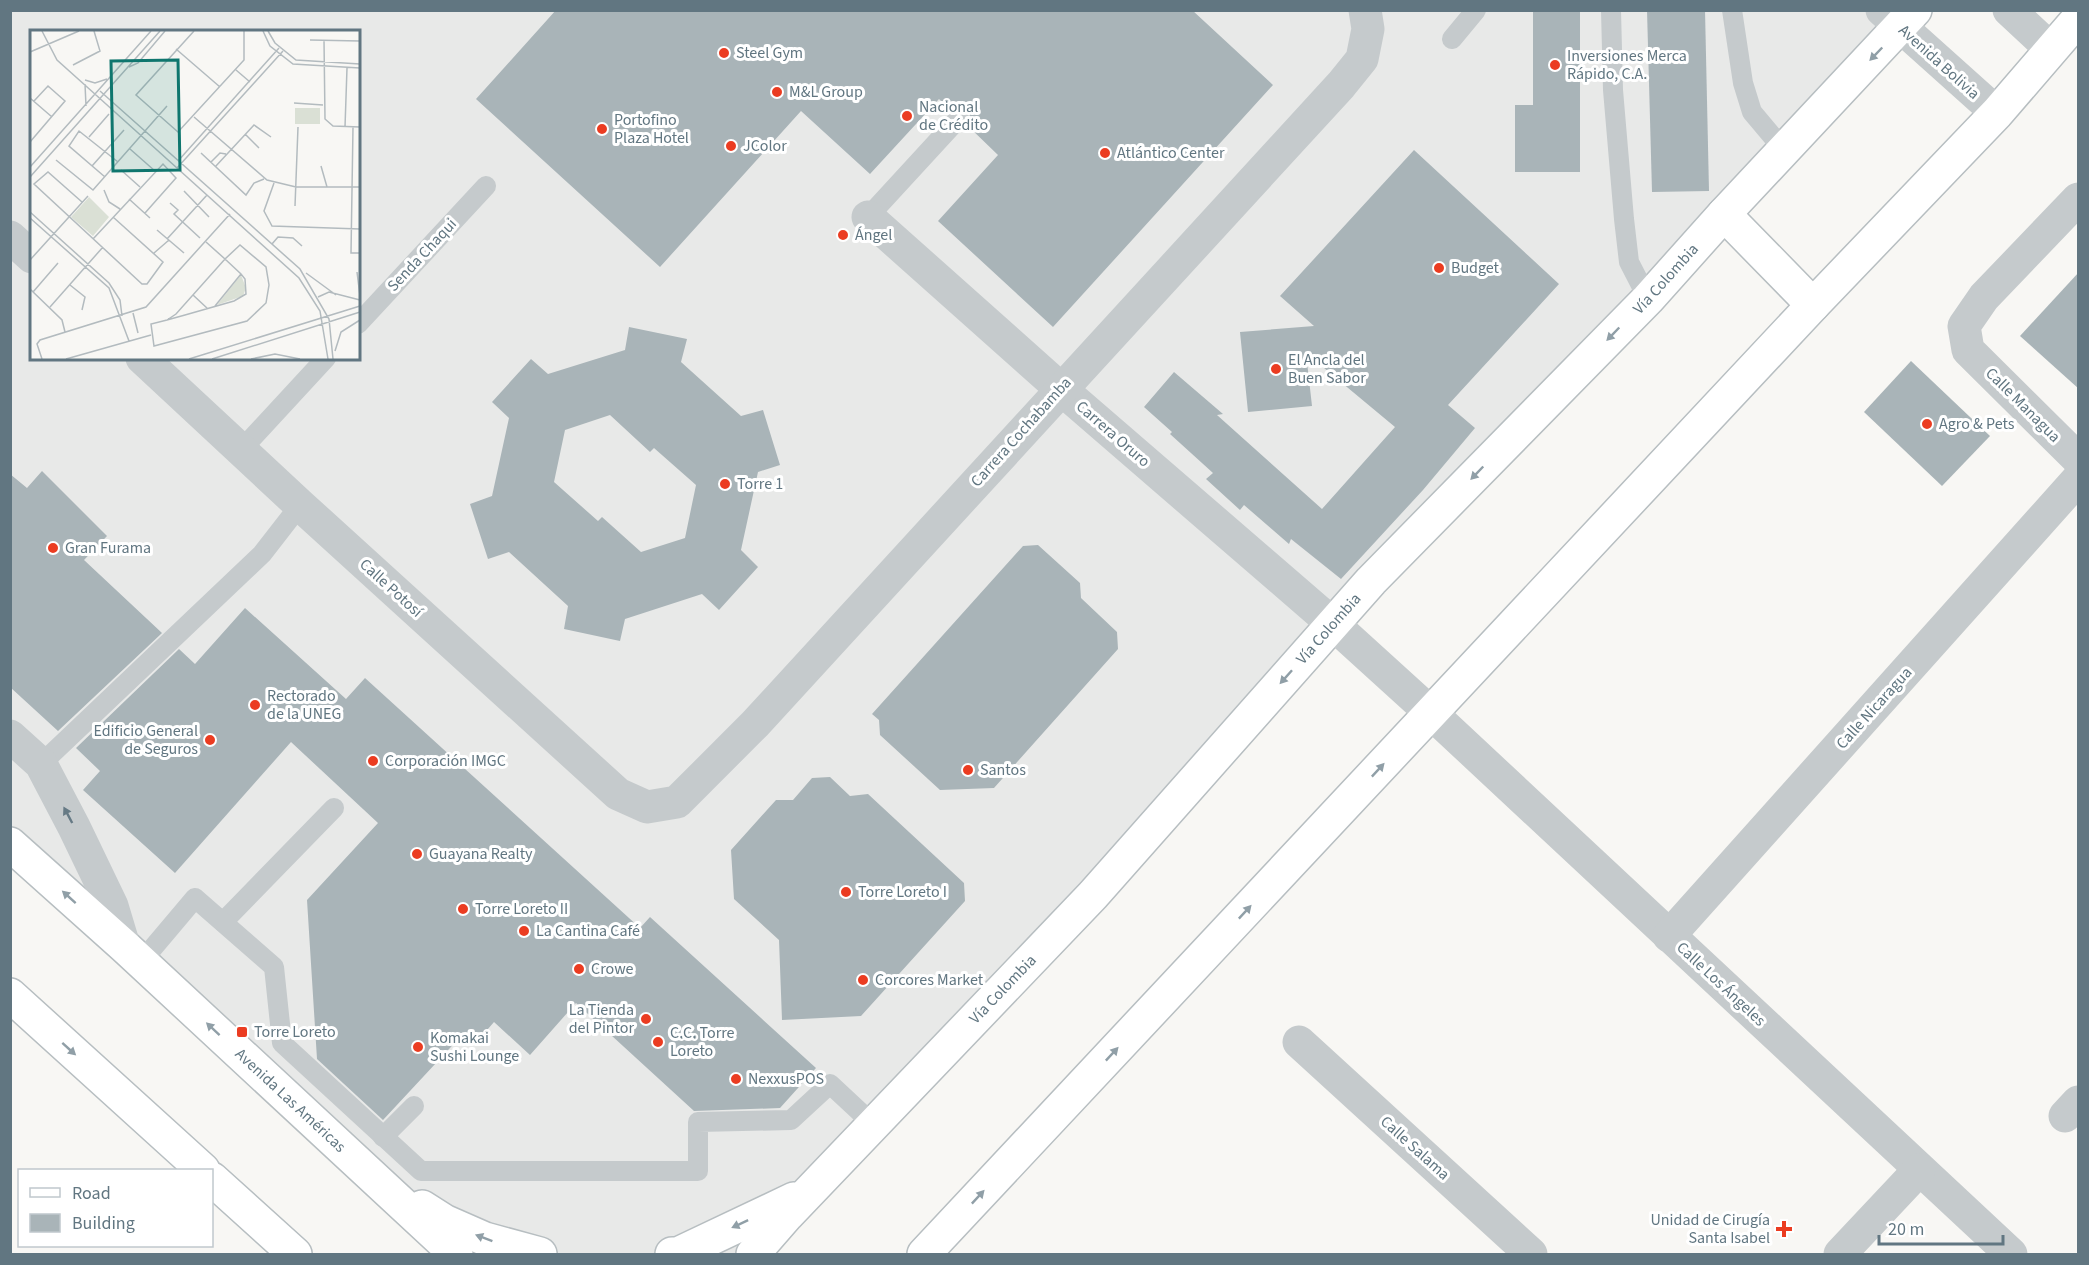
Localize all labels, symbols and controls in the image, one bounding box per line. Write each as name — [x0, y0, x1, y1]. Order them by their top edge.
street label: Avenida Bolivia — [1894, 20, 1984, 104]
inset map — [30, 30, 360, 360]
place label: Steel Gym — [736, 42, 803, 64]
place label: Inversiones Merca Rápido, C.A. — [1567, 45, 1687, 85]
marker: Steel Gym — [717, 46, 731, 60]
one-way arrow — [1869, 46, 1883, 60]
marker: Inversiones Merca Rápido, C.A. — [1548, 58, 1562, 72]
place label: M&L Group — [789, 81, 863, 103]
marker: M&L Group — [770, 85, 784, 99]
place label: Nacional de Crédito — [919, 96, 988, 136]
place label: Portofino Plaza Hotel — [614, 109, 689, 149]
marker: Nacional de Crédito — [900, 109, 914, 123]
marker: Portofino Plaza Hotel — [595, 122, 609, 136]
place label: JColor — [743, 135, 787, 157]
marker: JColor — [724, 139, 738, 153]
place label: Atlántico Center — [1117, 142, 1225, 164]
marker: Atlántico Center — [1098, 146, 1112, 160]
street label: Senda Chaqui — [382, 214, 462, 296]
place label: Ángel — [855, 224, 892, 246]
marker: Ángel — [836, 228, 850, 242]
street label: Vía Colombia — [1628, 239, 1704, 319]
place label: Budget — [1451, 257, 1500, 279]
marker: Budget — [1432, 261, 1446, 275]
one-way arrow — [1606, 326, 1620, 341]
place label: El Ancla del Buen Sabor — [1288, 349, 1366, 389]
marker: El Ancla del Buen Sabor — [1269, 362, 1283, 376]
street label: Calle Managua — [1981, 363, 2065, 447]
street label: Carrera Cochabamba — [966, 372, 1076, 492]
street label: Carrera Oruro — [1071, 396, 1155, 472]
place label: Agro & Pets — [1939, 413, 2015, 435]
marker: Agro & Pets — [1920, 417, 1934, 431]
one-way arrow — [1470, 466, 1484, 480]
place label: Torre 1 — [737, 473, 783, 495]
marker: Torre 1 — [718, 477, 732, 491]
place label: Gran Furama — [65, 537, 151, 559]
marker: Gran Furama — [46, 541, 60, 555]
street label: Calle Potosí — [355, 554, 428, 623]
street label: Vía Colombia — [1291, 588, 1366, 669]
street label: Calle Nicaragua — [1831, 662, 1917, 754]
one-way arrow — [1280, 669, 1293, 684]
place label: Rectorado de la UNEG — [267, 685, 341, 725]
marker: Rectorado de la UNEG — [248, 698, 262, 712]
place label: Edificio General de Seguros — [93, 720, 198, 760]
marker: Edificio General de Seguros — [203, 733, 217, 747]
place label: Corporación IMGC — [385, 750, 506, 772]
marker: Corporación IMGC — [366, 754, 380, 768]
place label: Santos — [980, 759, 1026, 781]
marker: Santos — [961, 763, 975, 777]
one-way arrow — [1371, 763, 1385, 777]
one-way arrow — [63, 806, 73, 824]
place label: Guayana Realty — [429, 843, 533, 865]
marker: Guayana Realty — [410, 847, 424, 861]
place label: Torre Loreto I — [858, 881, 947, 903]
marker: Torre Loreto I — [839, 885, 853, 899]
one-way arrow — [62, 890, 77, 904]
place label: Torre Loreto II — [475, 898, 568, 920]
marker: Torre Loreto II — [456, 902, 470, 916]
one-way arrow — [1238, 905, 1251, 920]
place label: La Cantina Café — [536, 920, 640, 942]
marker: La Cantina Café — [517, 924, 531, 938]
street label: Calle Los Ángeles — [1672, 937, 1771, 1031]
street label: Vía Colombia — [964, 950, 1041, 1029]
place label: Crowe — [591, 958, 634, 980]
marker: Crowe — [572, 962, 586, 976]
place label: Corcores Market — [875, 969, 984, 991]
marker: Corcores Market — [856, 973, 870, 987]
place label: La Tienda del Pintor — [569, 999, 634, 1039]
marker: La Tienda del Pintor — [639, 1012, 653, 1026]
place label: Torre Loreto — [254, 1021, 336, 1043]
place label: C.C. Torre Loreto — [670, 1022, 735, 1062]
one-way arrow — [206, 1023, 221, 1036]
marker: Torre Loreto — [235, 1025, 249, 1039]
place label: Komakai Sushi Lounge — [430, 1027, 519, 1067]
marker: C.C. Torre Loreto — [651, 1035, 665, 1049]
marker: Komakai Sushi Lounge — [411, 1040, 425, 1054]
one-way arrow — [61, 1042, 76, 1055]
street label: Avenida Las Américas — [230, 1043, 351, 1158]
one-way arrow — [1105, 1047, 1119, 1062]
place label: NexxusPOS — [748, 1068, 824, 1090]
marker: NexxusPOS — [729, 1072, 743, 1086]
street label: Calle Salama — [1375, 1111, 1455, 1185]
legend — [18, 1169, 213, 1247]
text: Road — [72, 1181, 111, 1206]
one-way arrow — [971, 1190, 985, 1204]
scale bar — [1879, 1208, 2004, 1246]
place label: Unidad de Cirugía Santa Isabel — [1651, 1209, 1770, 1249]
text: Building — [72, 1211, 135, 1236]
text: 20 m — [1888, 1217, 1924, 1242]
one-way arrow — [732, 1219, 749, 1228]
marker: Unidad de Cirugía Santa Isabel — [1775, 1220, 1793, 1238]
one-way arrow — [474, 1233, 492, 1243]

